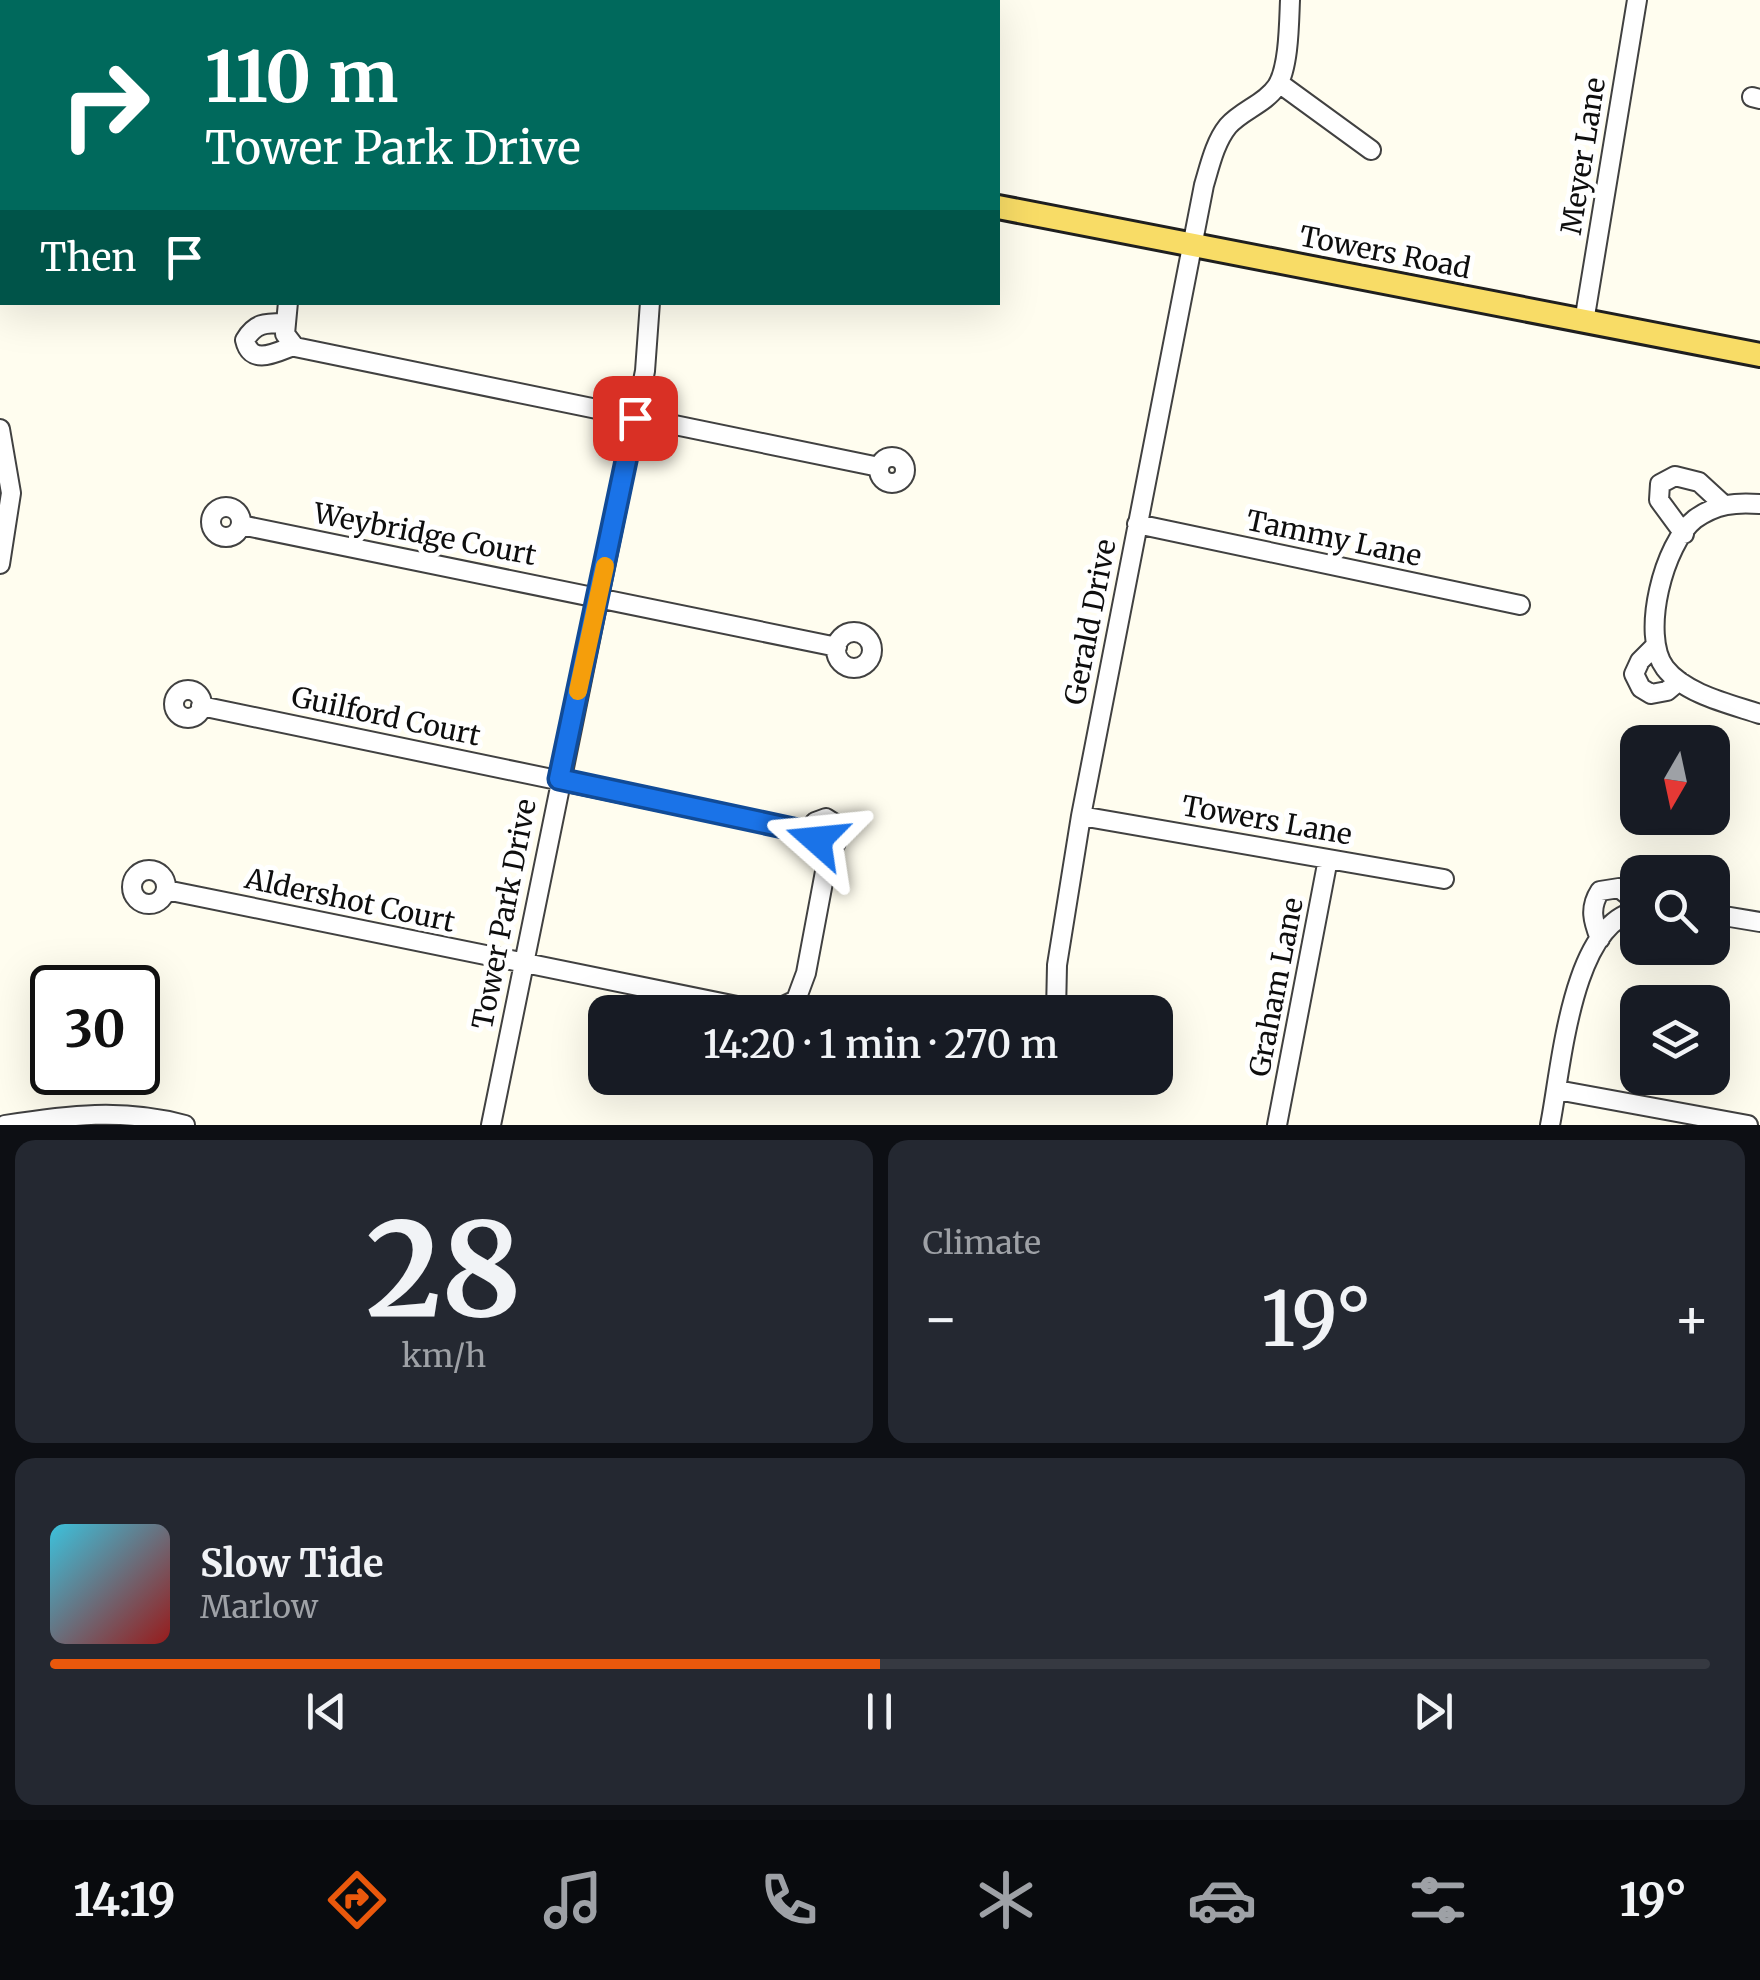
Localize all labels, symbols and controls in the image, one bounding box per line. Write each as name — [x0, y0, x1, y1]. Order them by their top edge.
text: 110 m — [205, 33, 398, 121]
icon: right — [40, 40, 170, 170]
street label: Meyer Lane — [1553, 75, 1613, 237]
text: Tower Park Drive — [205, 120, 581, 176]
street label: Towers Road — [1296, 218, 1474, 286]
icon: arrive — [157, 230, 212, 285]
text: Then — [40, 234, 137, 281]
pin — [593, 376, 678, 461]
icon: arrive — [608, 391, 663, 446]
street label: Weybridge Court — [310, 495, 539, 573]
street label: Tammy Lane — [1243, 502, 1425, 574]
street label: Gerald Drive — [1056, 536, 1124, 708]
street label: Guilford Court — [288, 678, 484, 754]
north arrow — [1620, 725, 1730, 835]
map controls — [1620, 725, 1730, 1095]
street label: Towers Lane — [1179, 787, 1355, 853]
position arrow — [765, 788, 869, 892]
street label: Tower Park Drive — [464, 796, 544, 1032]
button: search — [1620, 855, 1730, 965]
street label: Aldershot Court — [241, 860, 458, 940]
street label: Graham Lane — [1241, 895, 1311, 1079]
speed limit sign: 30 — [30, 965, 160, 1095]
button: layers — [1620, 985, 1730, 1095]
text: 14:20 · 1 min · 270 m — [703, 1021, 1058, 1068]
text: 28 — [366, 1189, 522, 1352]
text: Climate — [923, 1223, 1041, 1263]
text: 19° — [1261, 1272, 1371, 1366]
text: − — [923, 1284, 959, 1353]
text: + — [1673, 1284, 1710, 1353]
text: km/h — [401, 1336, 486, 1376]
text: Slow Tide — [200, 1540, 384, 1587]
text: Marlow — [200, 1587, 318, 1627]
icon: previous — [299, 1684, 354, 1739]
icon: pause — [852, 1684, 907, 1739]
icon: next — [1406, 1684, 1461, 1739]
icon: directions — [322, 1865, 392, 1935]
icon: music — [538, 1865, 608, 1935]
icon: phone — [754, 1865, 824, 1935]
icon: climate — [971, 1865, 1041, 1935]
icon: car — [1187, 1865, 1257, 1935]
icon: filters — [1403, 1865, 1473, 1935]
text: 14:19 — [73, 1872, 176, 1928]
text: 19° — [1619, 1872, 1687, 1928]

